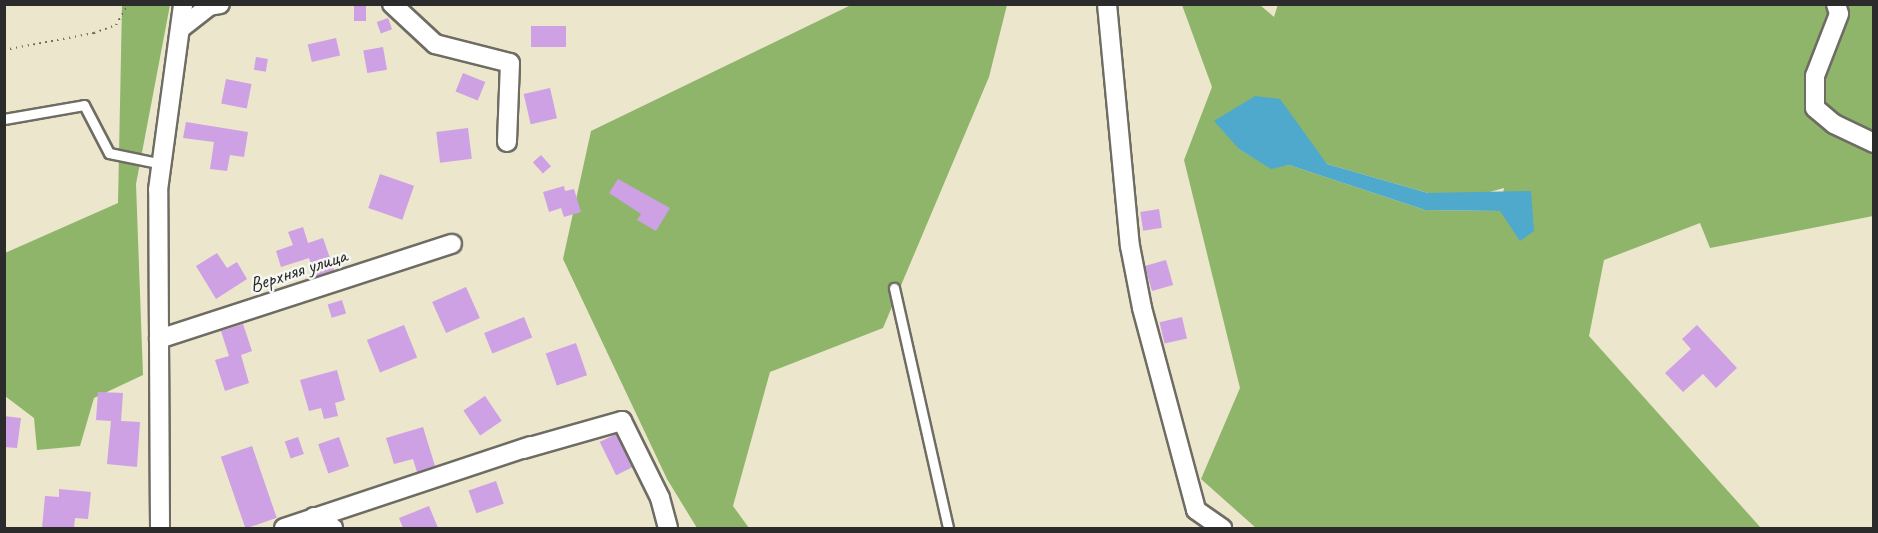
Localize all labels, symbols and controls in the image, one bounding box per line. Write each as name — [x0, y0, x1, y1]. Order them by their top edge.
street label: Верхняя улица — [246, 242, 350, 298]

